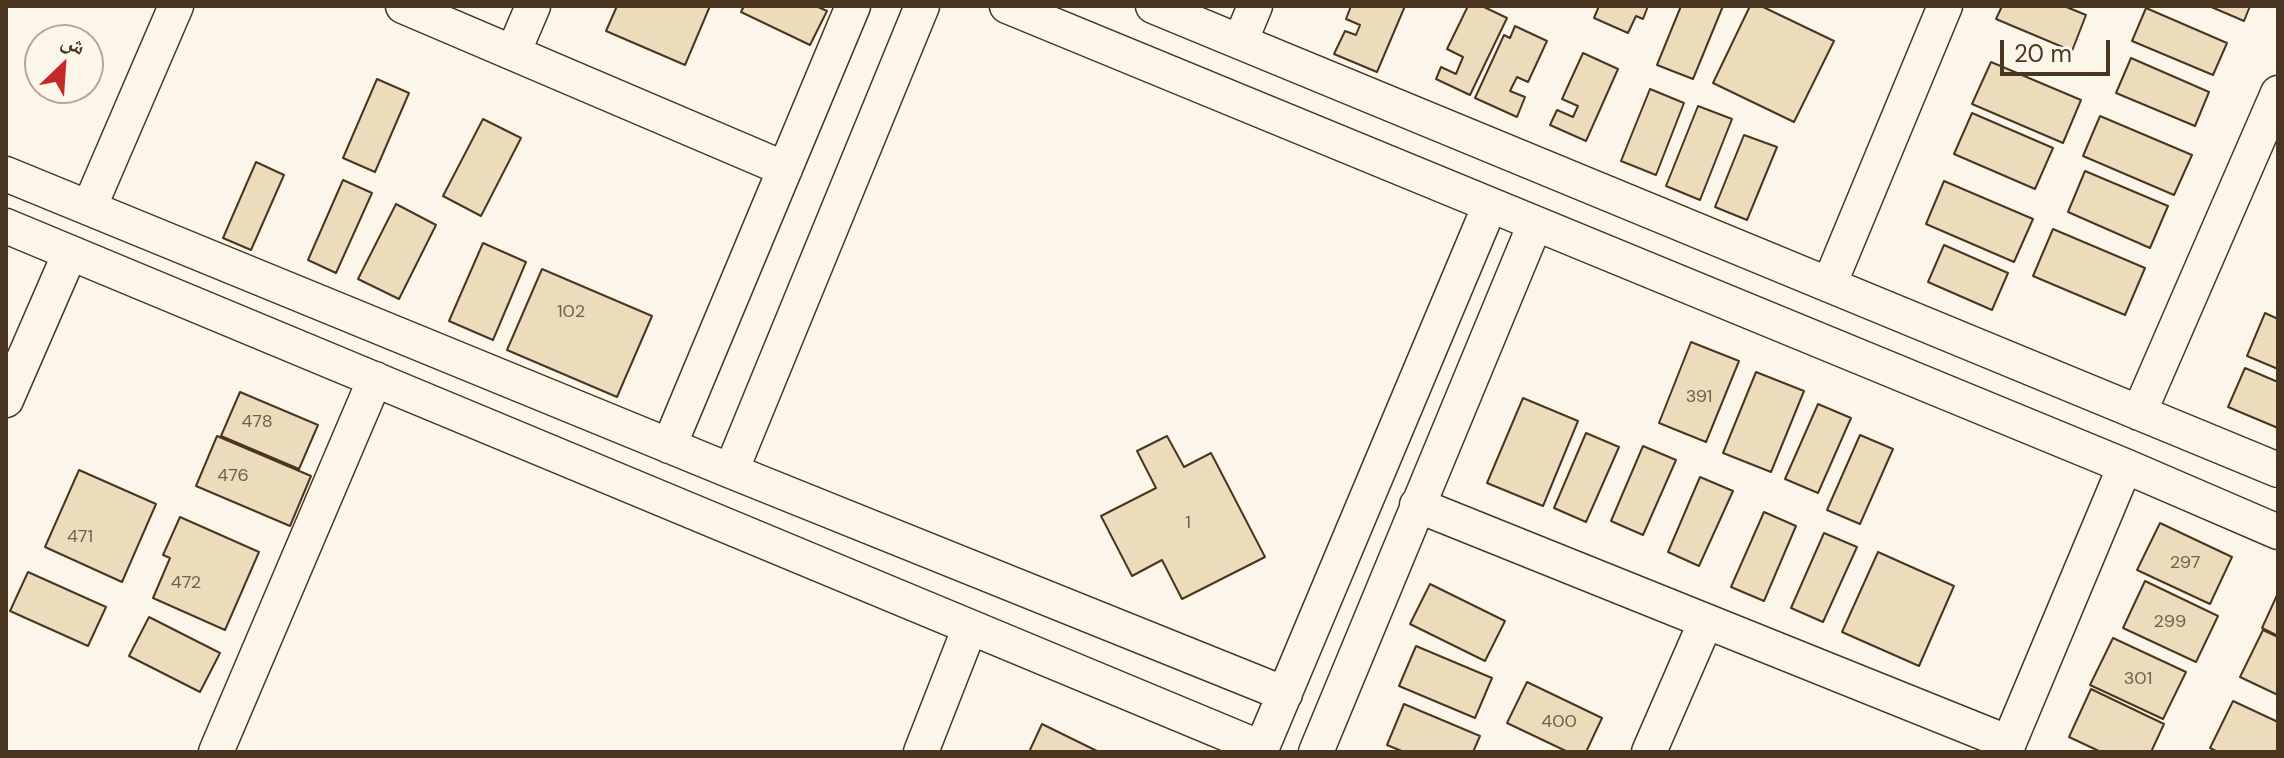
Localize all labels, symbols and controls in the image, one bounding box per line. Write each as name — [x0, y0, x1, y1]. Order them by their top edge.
north arrow — [24, 24, 104, 104]
scale bar — [2004, 24, 2114, 74]
text: ش — [57, 26, 90, 62]
text: 20 m — [2014, 38, 2072, 69]
house number: 102 — [557, 301, 585, 323]
house number: 391 — [1686, 386, 1712, 408]
house number: 478 — [241, 411, 273, 433]
house number: 476 — [217, 465, 249, 487]
house number: 1 — [1185, 512, 1191, 534]
house number: 471 — [67, 526, 93, 548]
house number: 297 — [2170, 552, 2200, 574]
house number: 472 — [171, 572, 201, 594]
house number: 299 — [2154, 611, 2186, 633]
house number: 301 — [2124, 668, 2152, 690]
house number: 400 — [1541, 711, 1577, 733]

